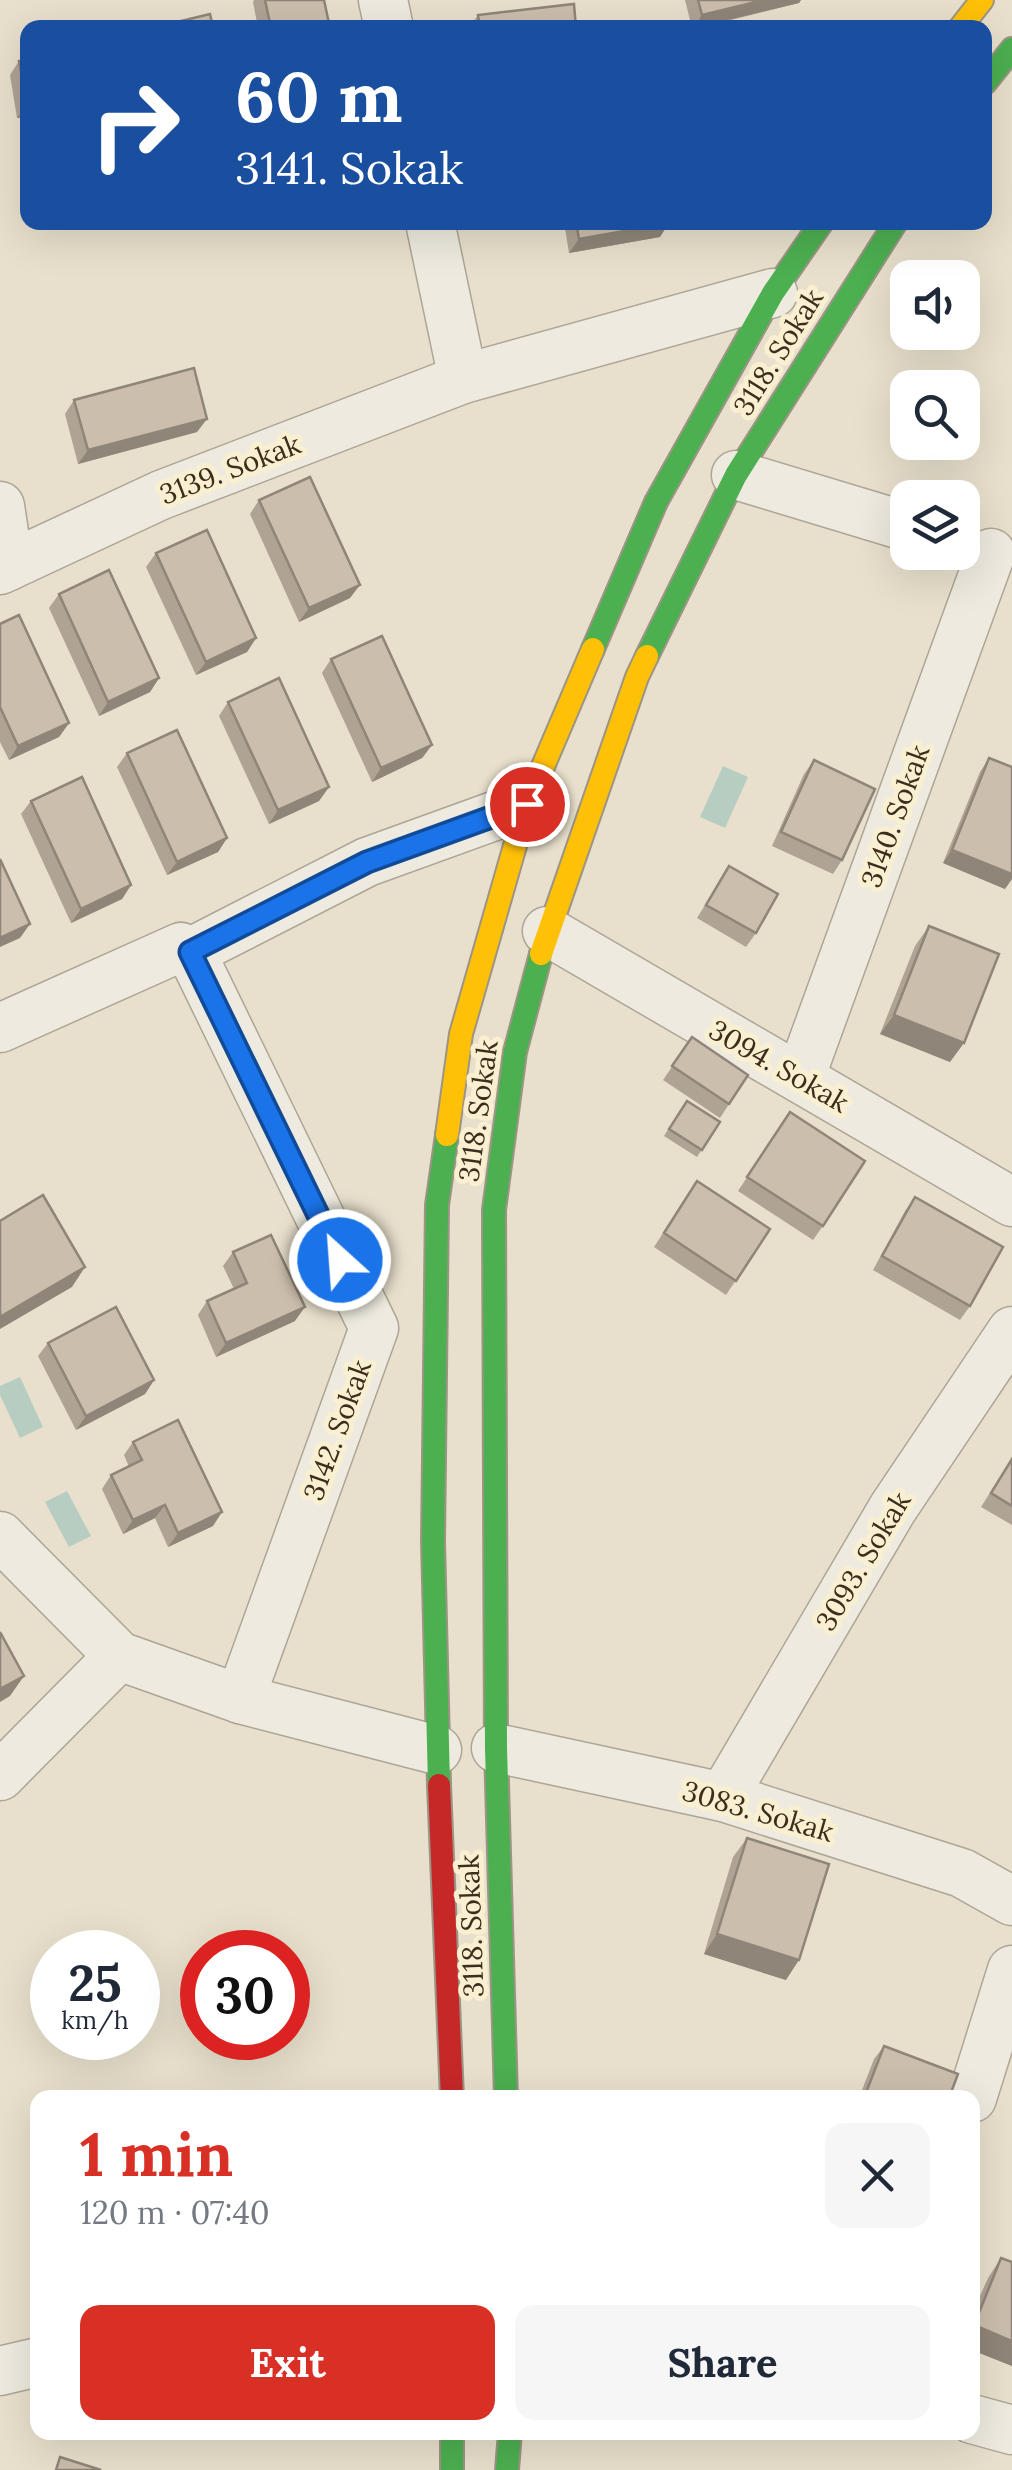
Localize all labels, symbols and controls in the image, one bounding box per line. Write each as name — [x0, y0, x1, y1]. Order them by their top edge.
text: 60 m — [235, 52, 403, 141]
icon: right — [70, 60, 200, 190]
text: 3141. Sokak — [235, 139, 464, 196]
map controls — [890, 260, 980, 570]
button: sound — [890, 260, 980, 350]
street label: 3118. Sokak — [725, 282, 831, 422]
button: search — [890, 370, 980, 460]
street label: 3139. Sokak — [154, 426, 306, 512]
button: layers — [890, 480, 980, 570]
street label: 3140. Sokak — [853, 740, 937, 892]
pin — [485, 762, 570, 847]
icon: arrive — [500, 777, 555, 832]
street label: 3094. Sokak — [703, 1012, 855, 1120]
street label: 3118. Sokak — [450, 1038, 506, 1184]
position arrow — [288, 1208, 392, 1312]
street label: 3142. Sokak — [295, 1355, 379, 1505]
street label: 3093. Sokak — [807, 1485, 919, 1637]
street label: 3083. Sokak — [678, 1772, 838, 1850]
street label: 3118. Sokak — [451, 1854, 491, 1998]
speed limit sign: 30 — [180, 1930, 310, 2060]
text: 25 — [68, 1951, 122, 2015]
text: km/h — [61, 2004, 129, 2036]
text: 1 min — [80, 2116, 233, 2192]
button: close — [825, 2123, 930, 2228]
text: 120 m · 07:40 — [80, 2192, 270, 2233]
button: Exit — [80, 2305, 495, 2420]
button: Share — [515, 2305, 930, 2420]

